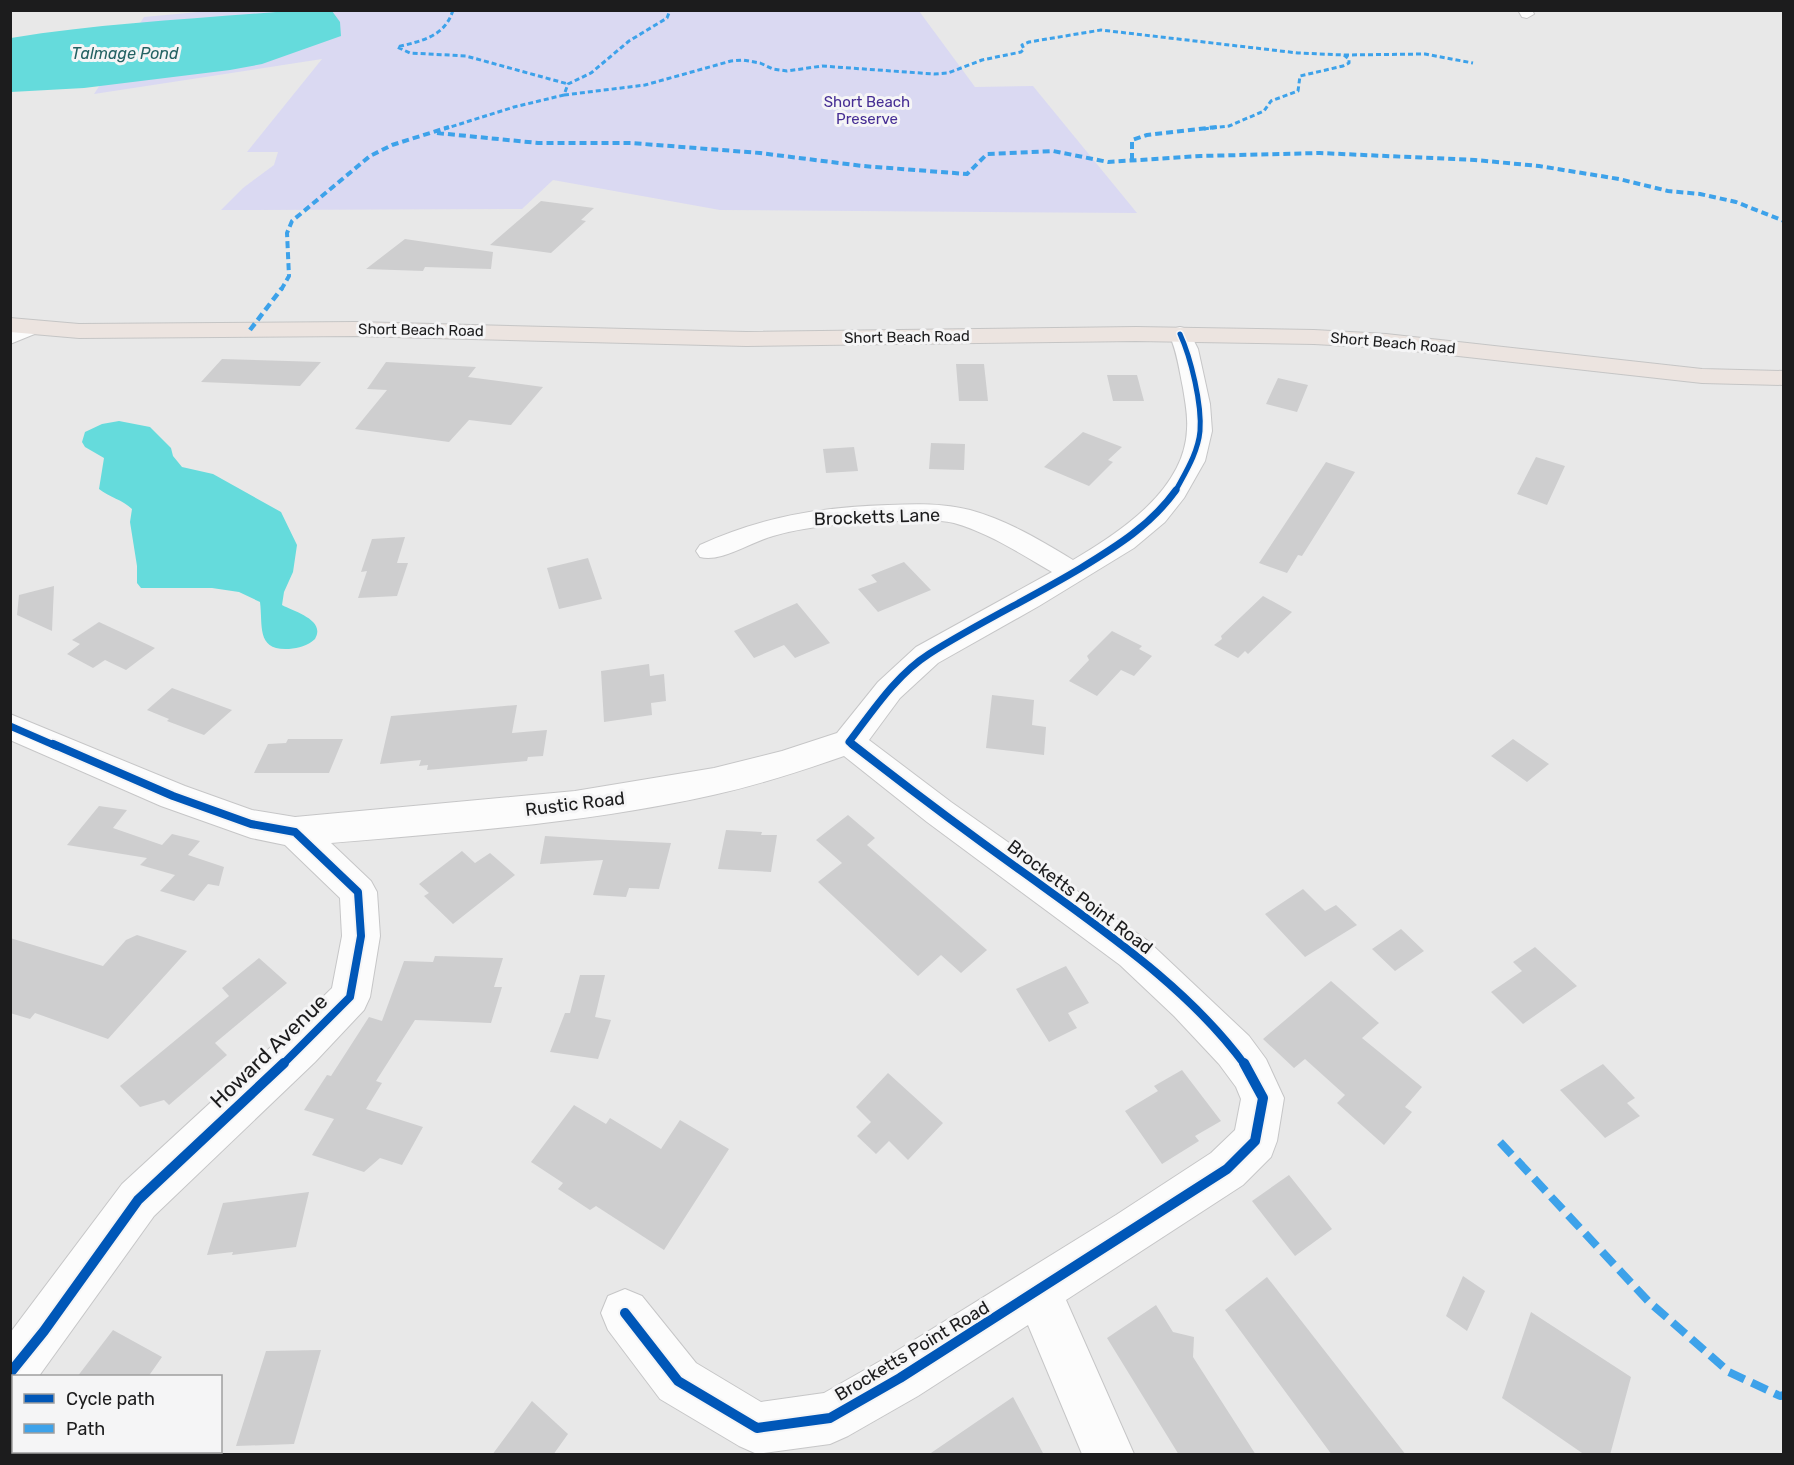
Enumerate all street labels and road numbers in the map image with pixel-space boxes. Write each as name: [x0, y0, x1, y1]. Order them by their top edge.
street label: Short Beach Road: [358, 320, 484, 340]
street label: Short Beach Road: [844, 327, 970, 347]
street label: Short Beach Road: [1330, 329, 1456, 357]
street label: Brocketts Lane: [813, 504, 941, 530]
street label: Rustic Road: [524, 787, 626, 821]
street label: Brocketts Point Road: [1003, 835, 1157, 959]
street label: Howard Avenue: [205, 988, 332, 1113]
street label: Brocketts Point Road: [831, 1296, 993, 1406]

